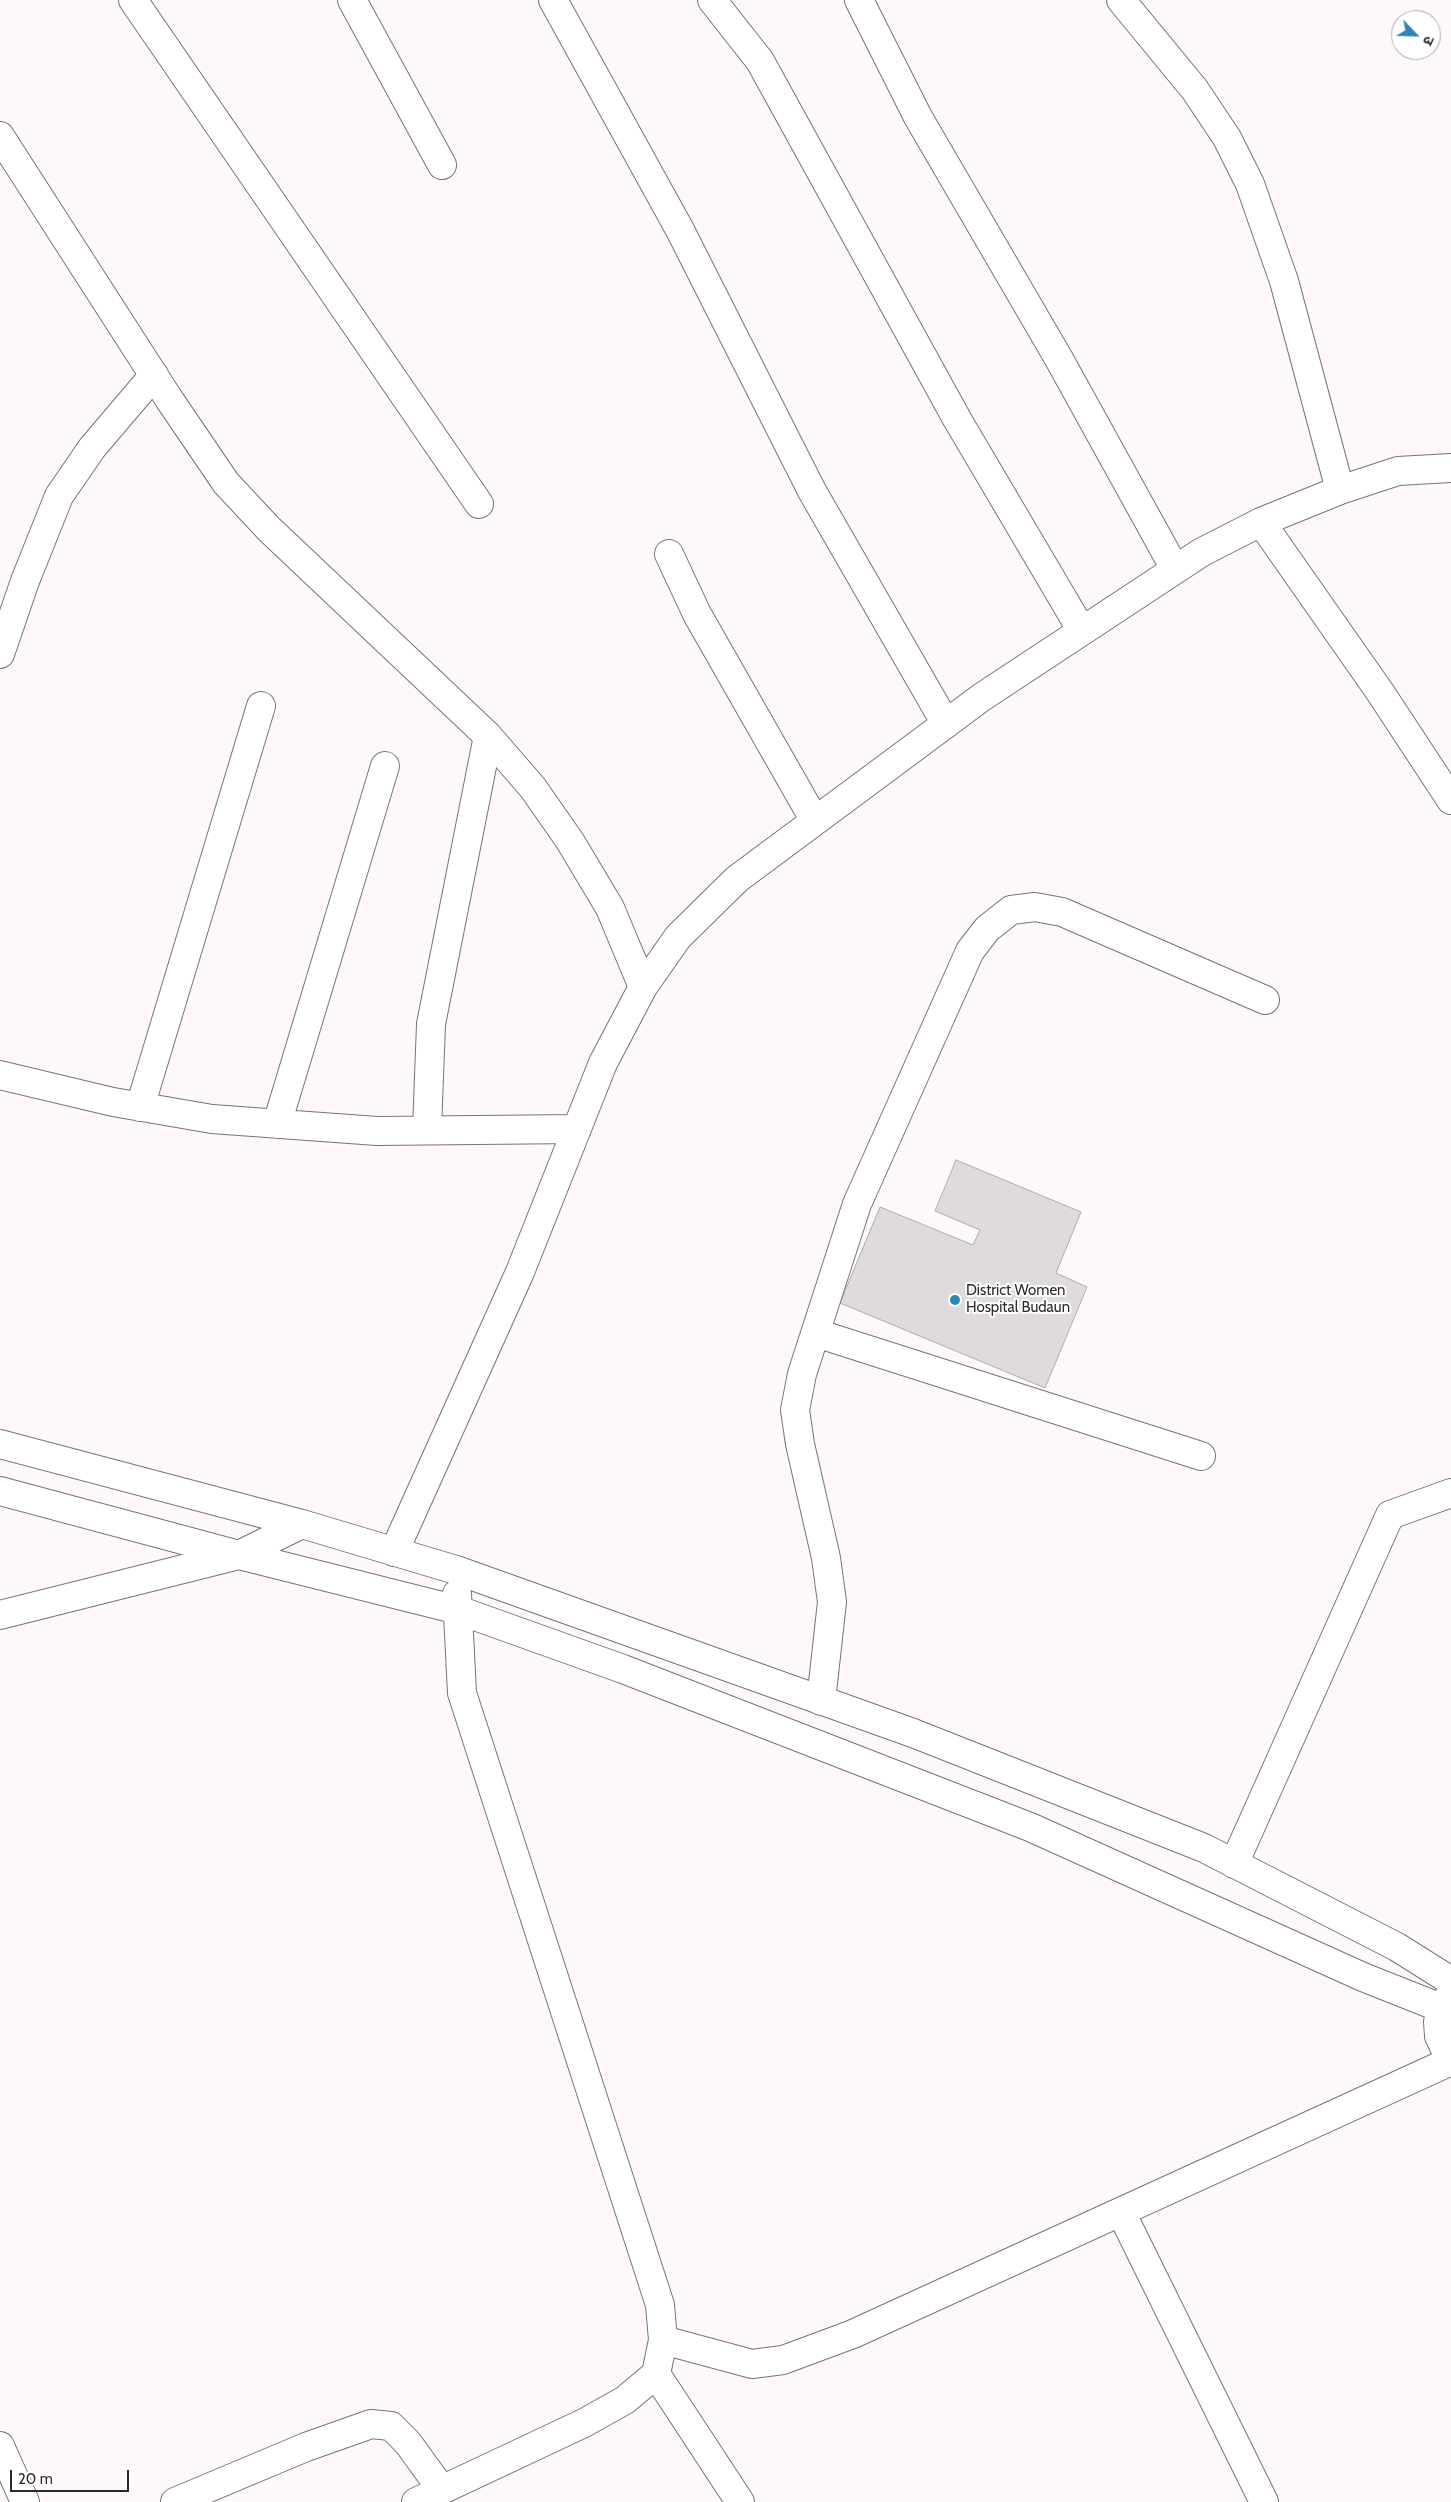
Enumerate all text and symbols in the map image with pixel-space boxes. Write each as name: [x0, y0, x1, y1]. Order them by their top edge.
north arrow: [1391, 10, 1441, 60]
text: उ: [1419, 33, 1439, 48]
place label: District Women Hospital Budaun: [966, 1282, 1070, 1317]
marker: District Women Hospital Budaun: [948, 1293, 962, 1307]
scale bar: [12, 2460, 131, 2492]
text: 20 m: [18, 2470, 53, 2488]

